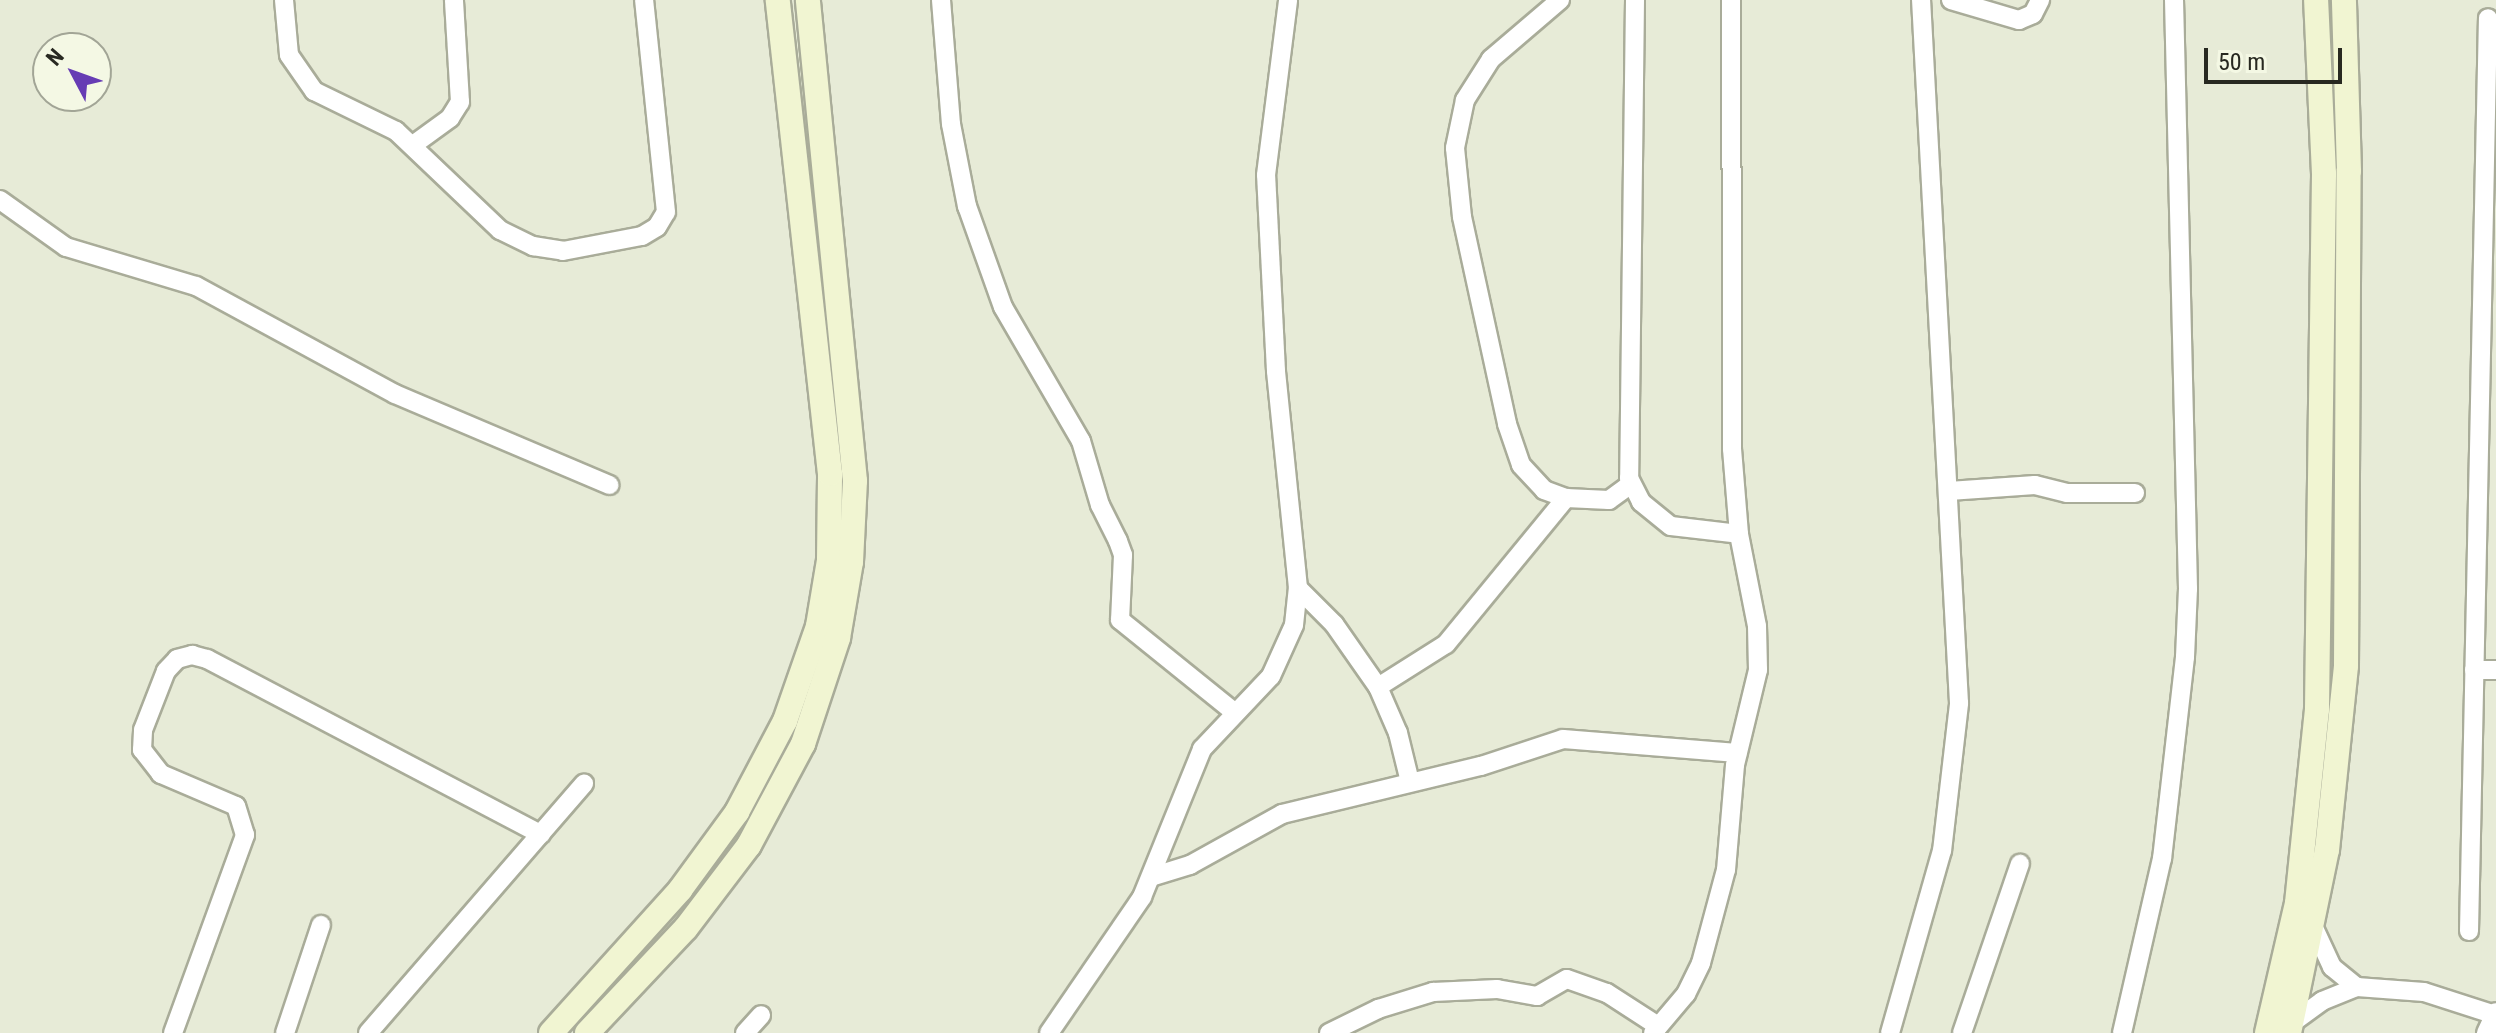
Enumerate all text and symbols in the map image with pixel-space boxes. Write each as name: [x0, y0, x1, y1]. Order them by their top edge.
north arrow: [32, 32, 112, 112]
scale bar: [2208, 32, 2346, 82]
text: N: [41, 44, 69, 71]
text: 50 m: [2218, 48, 2265, 76]

